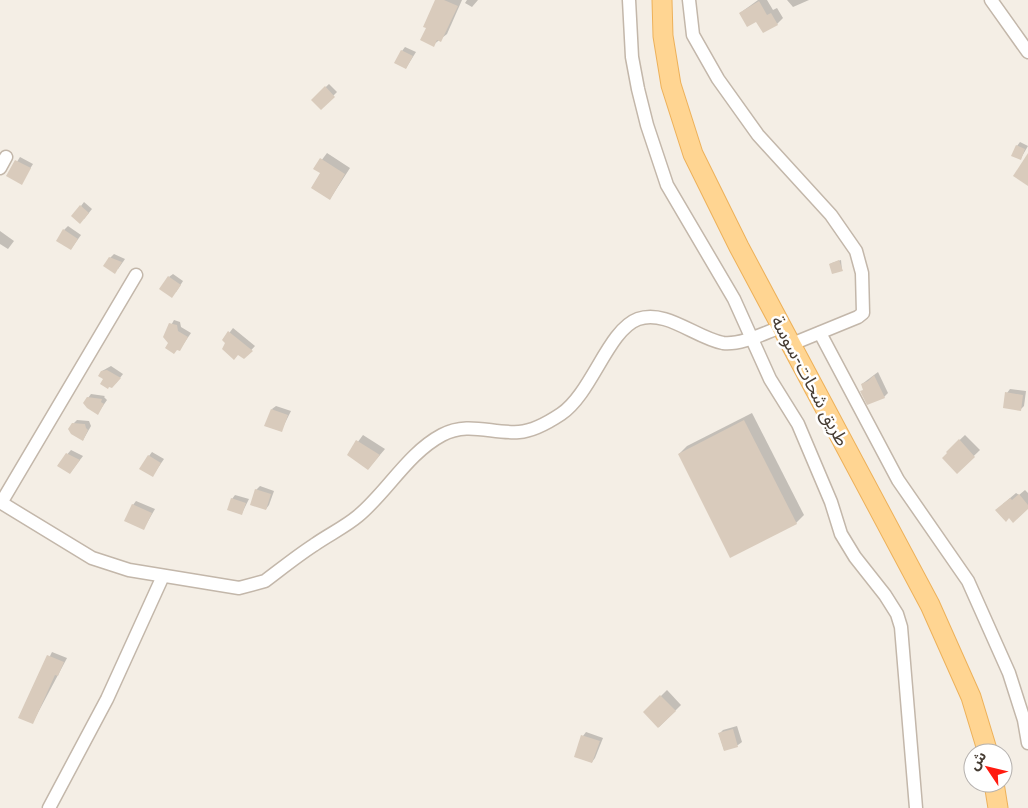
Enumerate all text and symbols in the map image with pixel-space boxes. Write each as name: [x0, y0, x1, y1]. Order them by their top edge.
street label: طريق شحات-سوسة: [766, 312, 854, 450]
north arrow: [963, 743, 1013, 793]
text: ش: [964, 748, 989, 773]

